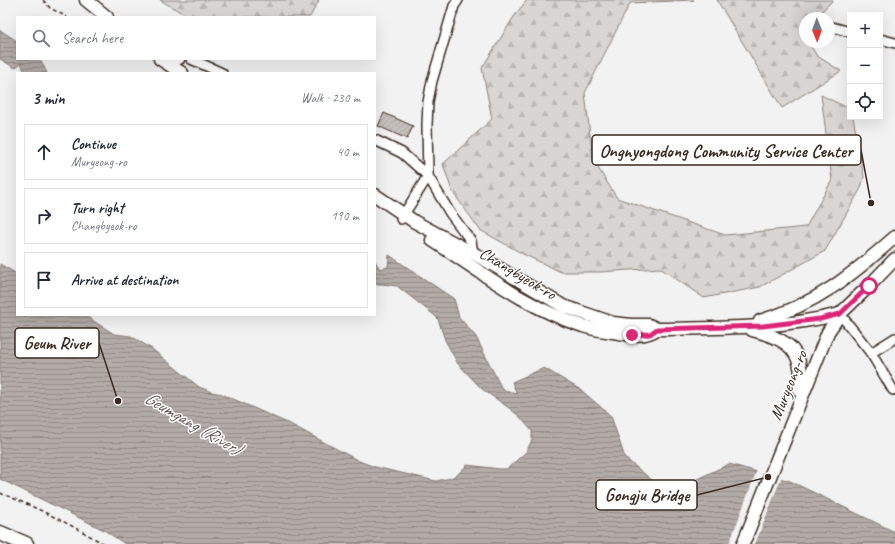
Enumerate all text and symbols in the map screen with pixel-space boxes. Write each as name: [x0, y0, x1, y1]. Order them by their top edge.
north arrow: [799, 12, 835, 48]
map controls: [847, 12, 883, 120]
button: +: [847, 12, 883, 48]
search box: [16, 16, 376, 60]
icon: search: [30, 27, 52, 49]
text: Search here: [62, 29, 123, 48]
button: −: [847, 48, 883, 84]
button: locate: [847, 84, 883, 120]
text: 3 min: [32, 88, 65, 109]
text: Walk · 230 m: [301, 90, 360, 106]
text: Continue: [71, 135, 116, 154]
callout: Ongnyongdong Community Service Center: [592, 135, 861, 165]
text: Ongnyongdong Community Service Center: [599, 140, 855, 162]
icon: ahead: [33, 141, 55, 163]
text: 40 m: [337, 144, 359, 160]
text: Muryeong-ro: [71, 154, 127, 170]
text: Turn right: [71, 199, 124, 218]
icon: right: [33, 205, 55, 227]
text: 190 m: [331, 208, 359, 224]
text: Changbyeok-ro: [71, 218, 136, 234]
street label: Changbyeok-ro: [476, 242, 561, 305]
icon: arrive: [33, 269, 55, 291]
text: Arrive at destination: [71, 271, 178, 290]
route start: [860, 277, 878, 295]
route end: [623, 326, 641, 344]
callout: Geum River: [15, 328, 99, 358]
text: Geum River: [23, 332, 93, 354]
street label: Muryeong-ro: [765, 346, 812, 423]
water label: Geumgang (River): [141, 387, 248, 461]
callout: Gongju Bridge: [596, 480, 697, 510]
text: Gongju Bridge: [605, 484, 691, 506]

